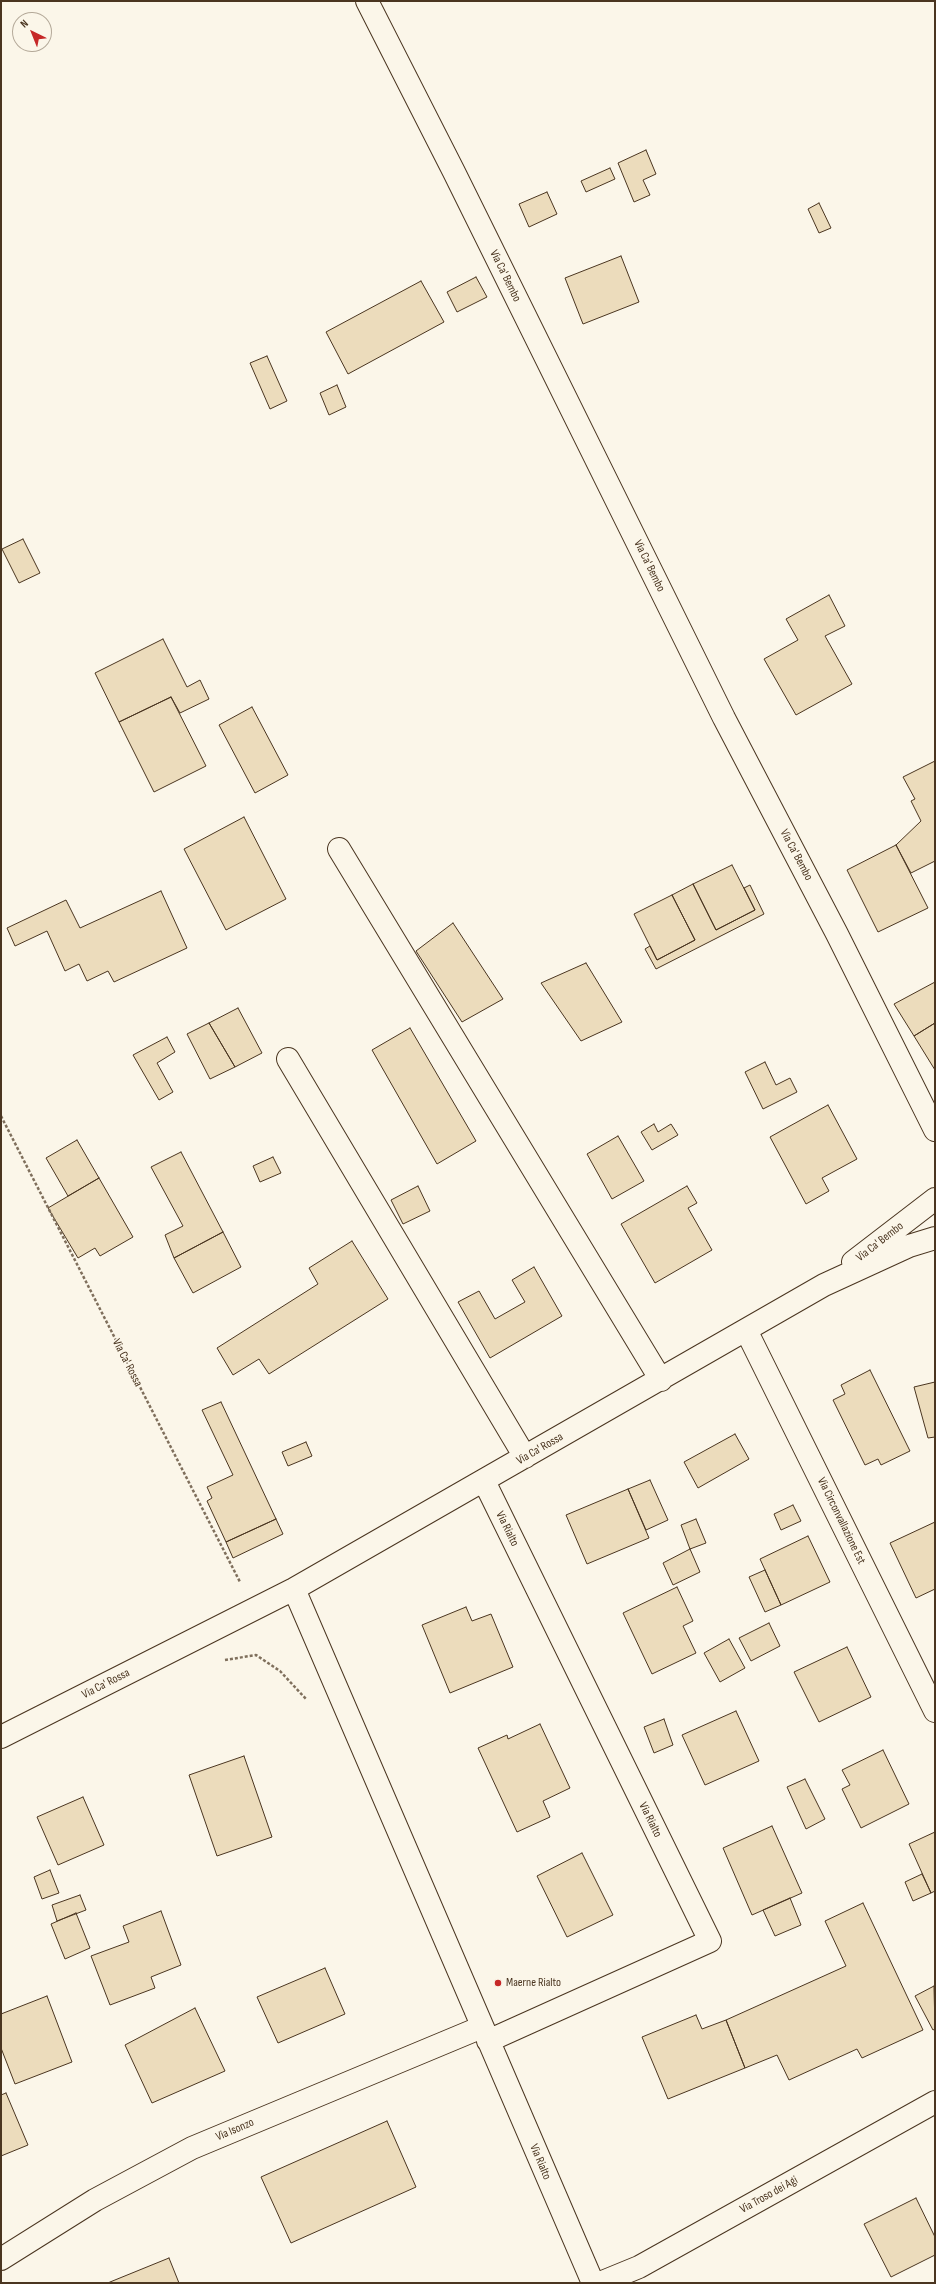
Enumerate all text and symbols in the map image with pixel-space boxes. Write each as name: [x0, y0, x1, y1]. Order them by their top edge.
north arrow: [12, 12, 52, 52]
text: N: [18, 17, 31, 30]
street label: Via Ca' Bembo: [486, 248, 524, 304]
street label: Via Ca' Bembo: [630, 538, 668, 594]
street label: Via Ca' Bembo: [776, 827, 816, 883]
street label: Via Ca' Bembo: [853, 1219, 907, 1265]
street label: Via Ca' Rossa: [109, 1337, 145, 1389]
street label: Via Ca' Rossa: [514, 1430, 566, 1468]
street label: Via Circonvallazione Est: [814, 1475, 868, 1567]
street label: Via Rialto: [492, 1509, 522, 1549]
street label: Via Ca' Rossa: [80, 1666, 132, 1702]
street label: Via Rialto: [635, 1800, 665, 1840]
place label: Maerne Rialto: [506, 1976, 561, 1990]
marker: Maerne Rialto: [493, 1978, 503, 1988]
street label: Via Isonzo: [214, 2116, 256, 2144]
street label: Via Rialto: [526, 2142, 554, 2182]
street label: Via Troso dei Agi: [738, 2173, 800, 2217]

